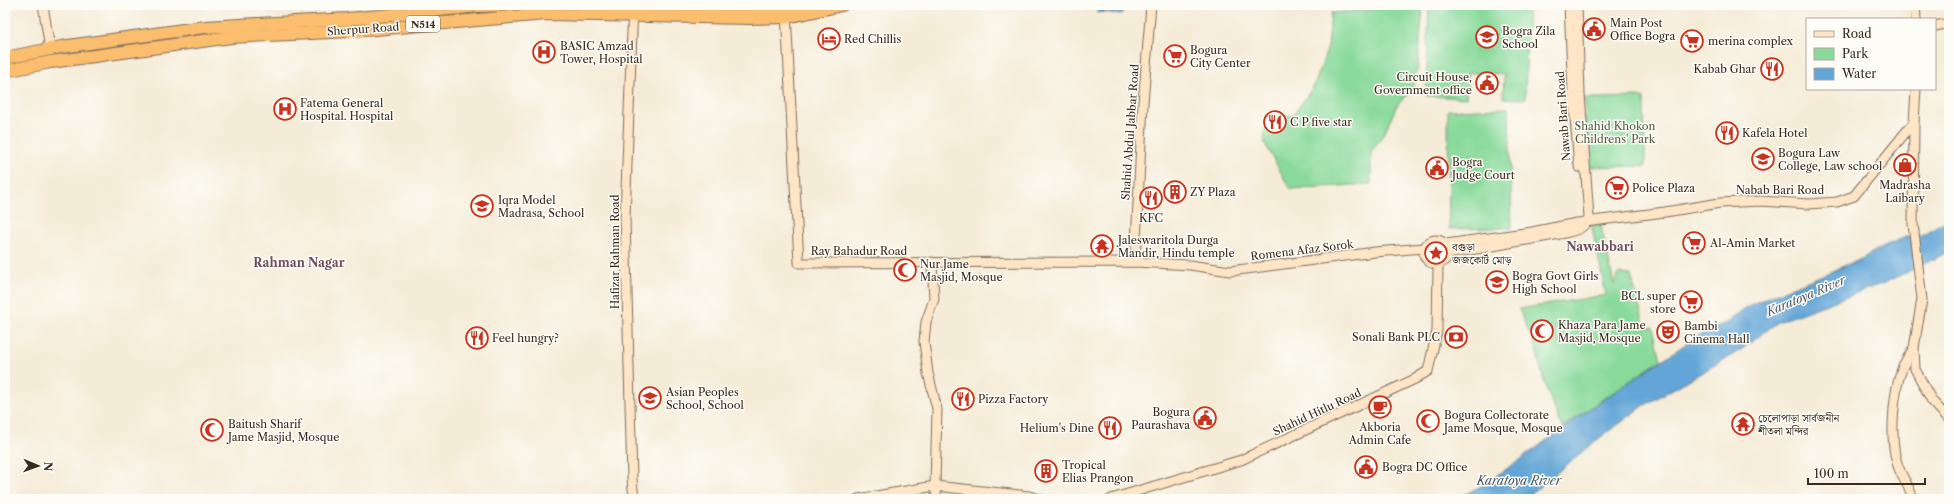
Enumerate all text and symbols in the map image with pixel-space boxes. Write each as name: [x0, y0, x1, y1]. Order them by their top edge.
road number: N514: [406, 16, 440, 32]
public building icon: Main Post Office Bogra: [1581, 16, 1607, 42]
place label: Main Post Office Bogra: [1610, 16, 1675, 43]
legend: [1806, 18, 1936, 90]
street label: Sherpur Road: [326, 19, 400, 39]
school or university icon: Bogra Zila School: [1474, 24, 1500, 50]
place label: Bogra Zila School: [1502, 24, 1555, 51]
hotel icon: Red Chillis: [816, 26, 842, 52]
text: Road: [1842, 26, 1872, 41]
supermarket icon: merina complex: [1679, 28, 1705, 54]
place label: Red Chillis: [844, 32, 901, 46]
place label: merina complex: [1708, 34, 1793, 48]
hospital icon: BASIC Amzad Tower, Hospital: [531, 39, 557, 65]
place label: BASIC Amzad Tower, Hospital: [560, 39, 643, 66]
supermarket icon: Bogura City Center: [1162, 43, 1188, 69]
place label: Bogura City Center: [1190, 43, 1251, 70]
text: Park: [1842, 46, 1869, 61]
restaurant icon: Kabab Ghar: [1759, 56, 1785, 82]
place label: Kabab Ghar: [1693, 62, 1756, 76]
street label: Shahid Abdul Jabbar Road: [1118, 63, 1142, 200]
text: Water: [1841, 66, 1876, 81]
place label: Circuit House, Government office: [1374, 70, 1472, 97]
public building icon: Circuit House, Government office: [1474, 70, 1500, 96]
street label: Nawab Bari Road: [1553, 70, 1573, 161]
hospital icon: Fatema General Hospital. Hospital: [272, 96, 298, 122]
place label: Fatema General Hospital. Hospital: [300, 96, 394, 123]
restaurant icon: C P five star: [1262, 109, 1288, 135]
place label: C P five star: [1290, 115, 1352, 129]
park label: Shahid Khokon Childrens' Park: [1575, 119, 1656, 146]
restaurant icon: Kafela Hotel: [1714, 120, 1740, 146]
place label: Kafela Hotel: [1742, 126, 1808, 140]
school or university icon: Bogura Law College, Law school: [1750, 146, 1776, 172]
place label: Bogura Law College, Law school: [1778, 146, 1883, 173]
shop icon: Madrasha Laibary: [1892, 152, 1918, 178]
public building icon: Bogra Judge Court: [1424, 155, 1450, 181]
place label: Bogra Judge Court: [1450, 155, 1515, 182]
supermarket icon: Police Plaza: [1604, 175, 1630, 201]
place label: Madrasha Laibary: [1879, 178, 1931, 205]
building icon: ZY Plaza: [1162, 179, 1188, 205]
place label: Police Plaza: [1632, 181, 1695, 195]
street label: Nabab Bari Road: [1736, 183, 1824, 197]
restaurant icon: KFC: [1138, 185, 1164, 211]
place label: ZY Plaza: [1190, 185, 1236, 199]
school or university icon: Iqra Model Madrasa, School: [469, 193, 495, 219]
place label: Iqra Model Madrasa, School: [498, 193, 585, 220]
street label: Hafizar Rahman Road: [608, 194, 622, 309]
place label: KFC: [1139, 211, 1163, 225]
supermarket icon: Al-Amin Market: [1681, 230, 1707, 256]
temple icon: Jaleswaritola Durga Mandir, Hindu temple: [1089, 233, 1115, 259]
place label: Jaleswaritola Durga Mandir, Hindu temple: [1116, 233, 1235, 260]
place label: Al-Amin Market: [1709, 236, 1795, 250]
street label: Romena Afaz Sorok: [1250, 237, 1355, 263]
district label: Nawabbari: [1566, 239, 1635, 254]
place icon: বগুড়া জজকোর্ট মোড়: [1423, 240, 1449, 266]
place label: বগুড়া জজকোর্ট মোড়: [1451, 240, 1513, 267]
street label: Ray Bahadur Road: [811, 244, 908, 258]
district label: Rahman Nagar: [253, 255, 345, 270]
mosque icon: Nur Jame Masjid, Mosque: [892, 257, 918, 283]
place label: Nur Jame Masjid, Mosque: [920, 257, 1003, 284]
school or university icon: Bogra Govt Girls High School: [1484, 269, 1510, 295]
place label: Bogra Govt Girls High School: [1512, 269, 1599, 296]
water label: Karatoya River: [1763, 272, 1849, 319]
place label: BCL super store: [1621, 289, 1676, 316]
supermarket icon: BCL super store: [1678, 289, 1704, 315]
mosque icon: Khaza Para Jame Masjid, Mosque: [1529, 318, 1555, 344]
place label: Khaza Para Jame Masjid, Mosque: [1558, 318, 1646, 345]
theatre icon: Bambi Cinema Hall: [1655, 319, 1681, 345]
place label: Bambi Cinema Hall: [1684, 319, 1750, 346]
bank icon: Sonali Bank PLC: [1443, 324, 1469, 350]
restaurant icon: Feel hungry?: [464, 325, 490, 351]
place label: Sonali Bank PLC: [1352, 330, 1440, 344]
place label: Feel hungry?: [492, 331, 559, 345]
school or university icon: Asian Peoples School, School: [637, 385, 663, 411]
place label: Asian Peoples School, School: [665, 385, 745, 412]
street label: Shahid Hitlu Road: [1271, 385, 1364, 439]
restaurant icon: Pizza Factory: [950, 386, 976, 412]
place label: Pizza Factory: [978, 392, 1049, 406]
cafe icon: Akboria Admin Cafe: [1367, 394, 1393, 420]
place label: Bogura Paurashava: [1131, 405, 1190, 432]
public building icon: Bogura Paurashava: [1192, 405, 1218, 431]
mosque icon: Bogura Collectorate Jame Mosque, Mosque: [1415, 408, 1441, 434]
place label: Bogura Collectorate Jame Mosque, Mosque: [1442, 408, 1563, 435]
temple icon: চেলোপাড়া সার্বজনীন শীতলা মন্দির: [1730, 411, 1756, 437]
place label: চেলোপাড়া সার্বজনীন শীতলা মন্দির: [1757, 411, 1841, 438]
restaurant icon: Helium's Dine: [1097, 415, 1123, 441]
mosque icon: Baitush Sharif Jame Masjid, Mosque: [199, 417, 225, 443]
place label: Baitush Sharif Jame Masjid, Mosque: [226, 417, 339, 444]
place label: Akboria Admin Cafe: [1348, 420, 1411, 447]
place label: Helium's Dine: [1020, 421, 1094, 435]
north arrow: [18, 446, 58, 486]
public building icon: Bogra DC Office: [1353, 454, 1379, 480]
building icon: Tropical Elias Prangon: [1033, 458, 1059, 484]
place label: Tropical Elias Prangon: [1062, 458, 1134, 485]
place label: Bogra DC Office: [1382, 460, 1467, 474]
scale bar: [1808, 460, 1925, 486]
text: N: [41, 461, 55, 472]
text: 100 m: [1814, 466, 1849, 481]
water label: Karatoya River: [1476, 473, 1563, 488]

